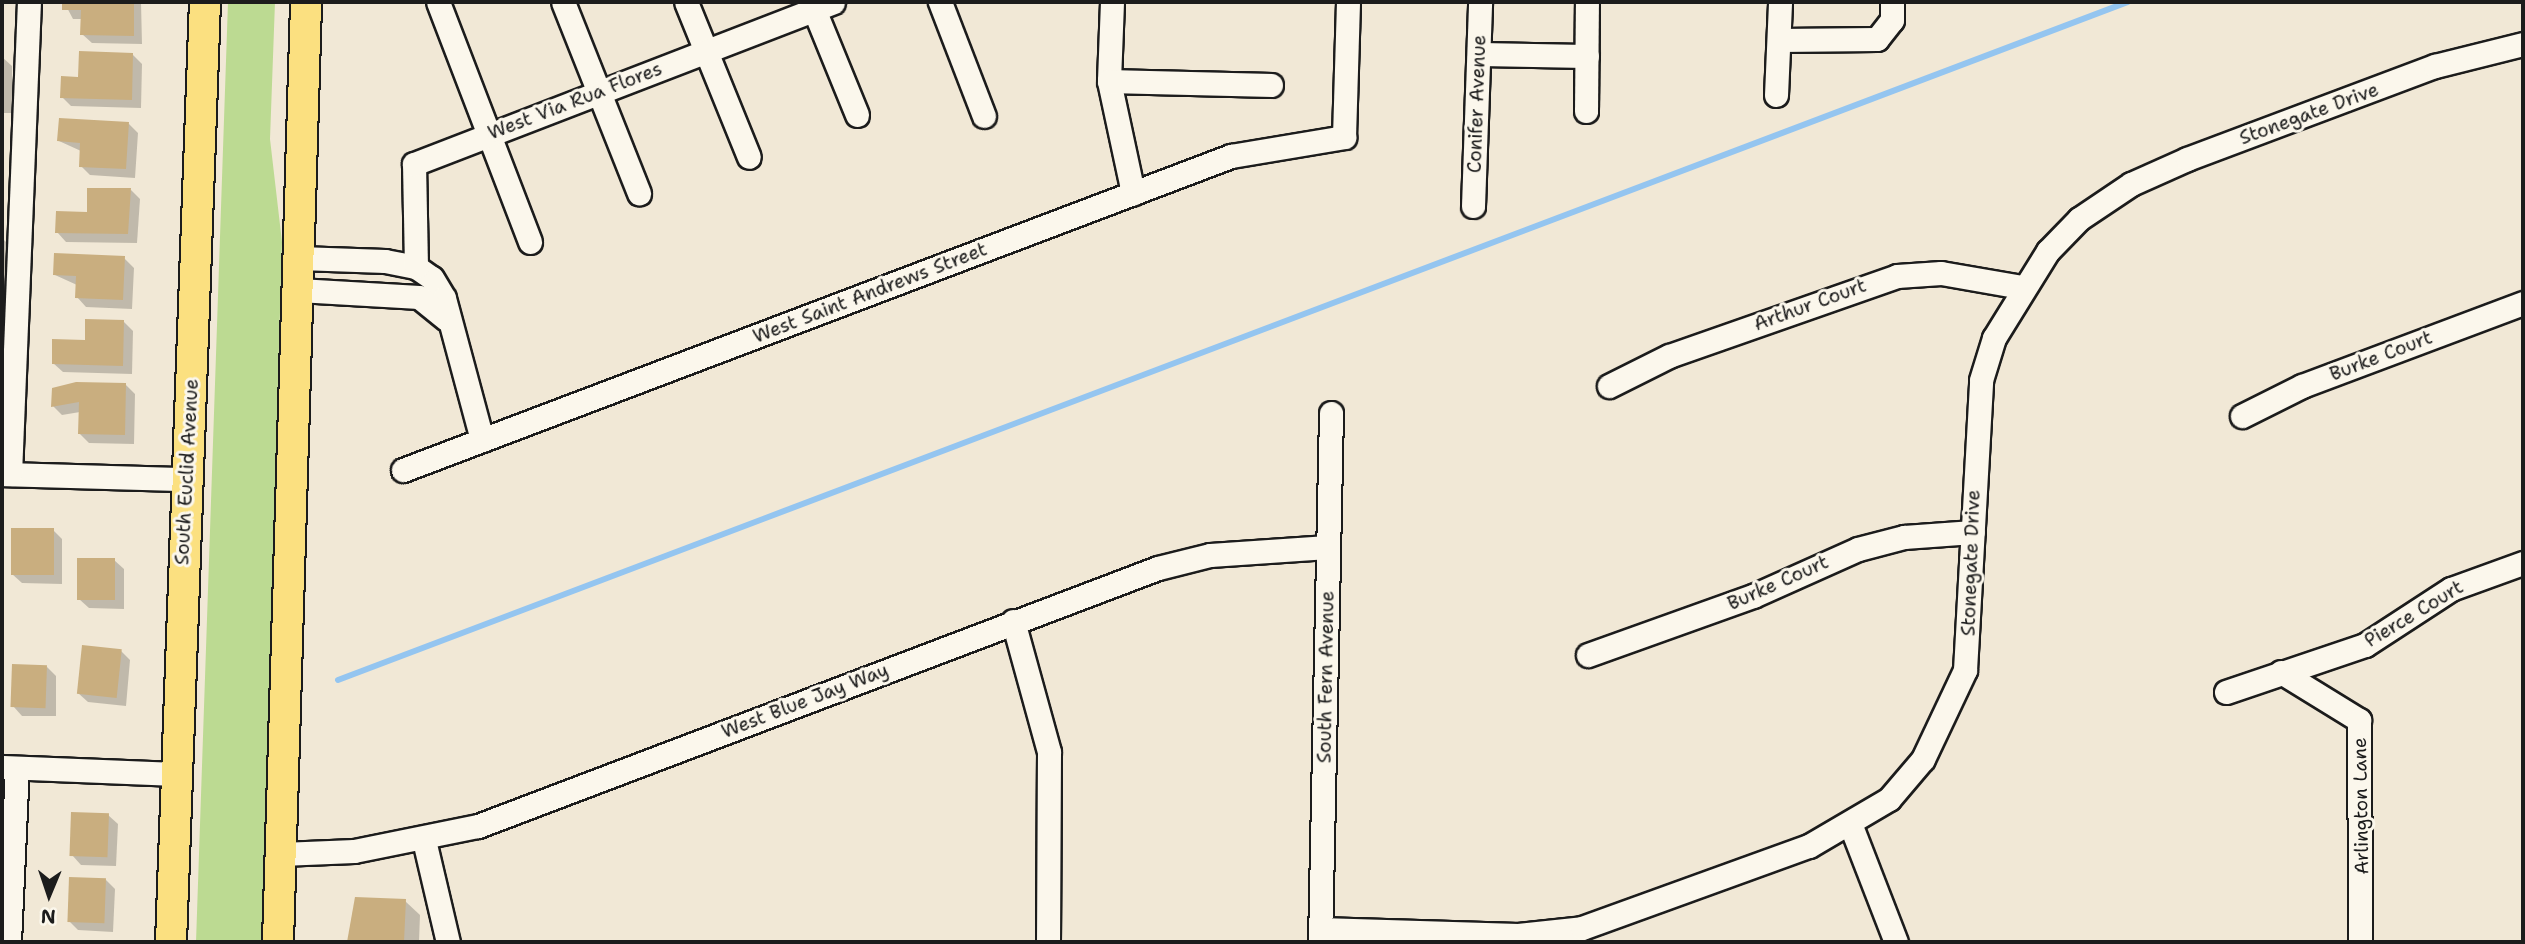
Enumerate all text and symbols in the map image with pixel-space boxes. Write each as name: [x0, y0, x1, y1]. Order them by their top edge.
street label: Conifer Avenue: [1463, 35, 1491, 173]
street label: West Via Rua Flores: [485, 57, 665, 145]
street label: Stonegate Drive: [2236, 78, 2382, 150]
street label: West Saint Andrews Street: [750, 238, 990, 348]
street label: Arthur Court: [1751, 274, 1869, 336]
street label: Burke Court: [2327, 326, 2435, 386]
street label: South Euclid Avenue: [171, 378, 203, 566]
street label: Stonegate Drive: [1957, 489, 1985, 637]
street label: Burke Court: [1724, 551, 1832, 615]
street label: Pierce Court: [2361, 576, 2467, 652]
street label: South Fern Avenue: [1313, 591, 1339, 763]
street label: West Blue Jay Way: [718, 659, 892, 743]
street label: Arlington Lane: [2348, 737, 2374, 875]
north arrow: [14, 860, 84, 930]
text: N: [40, 904, 56, 929]

